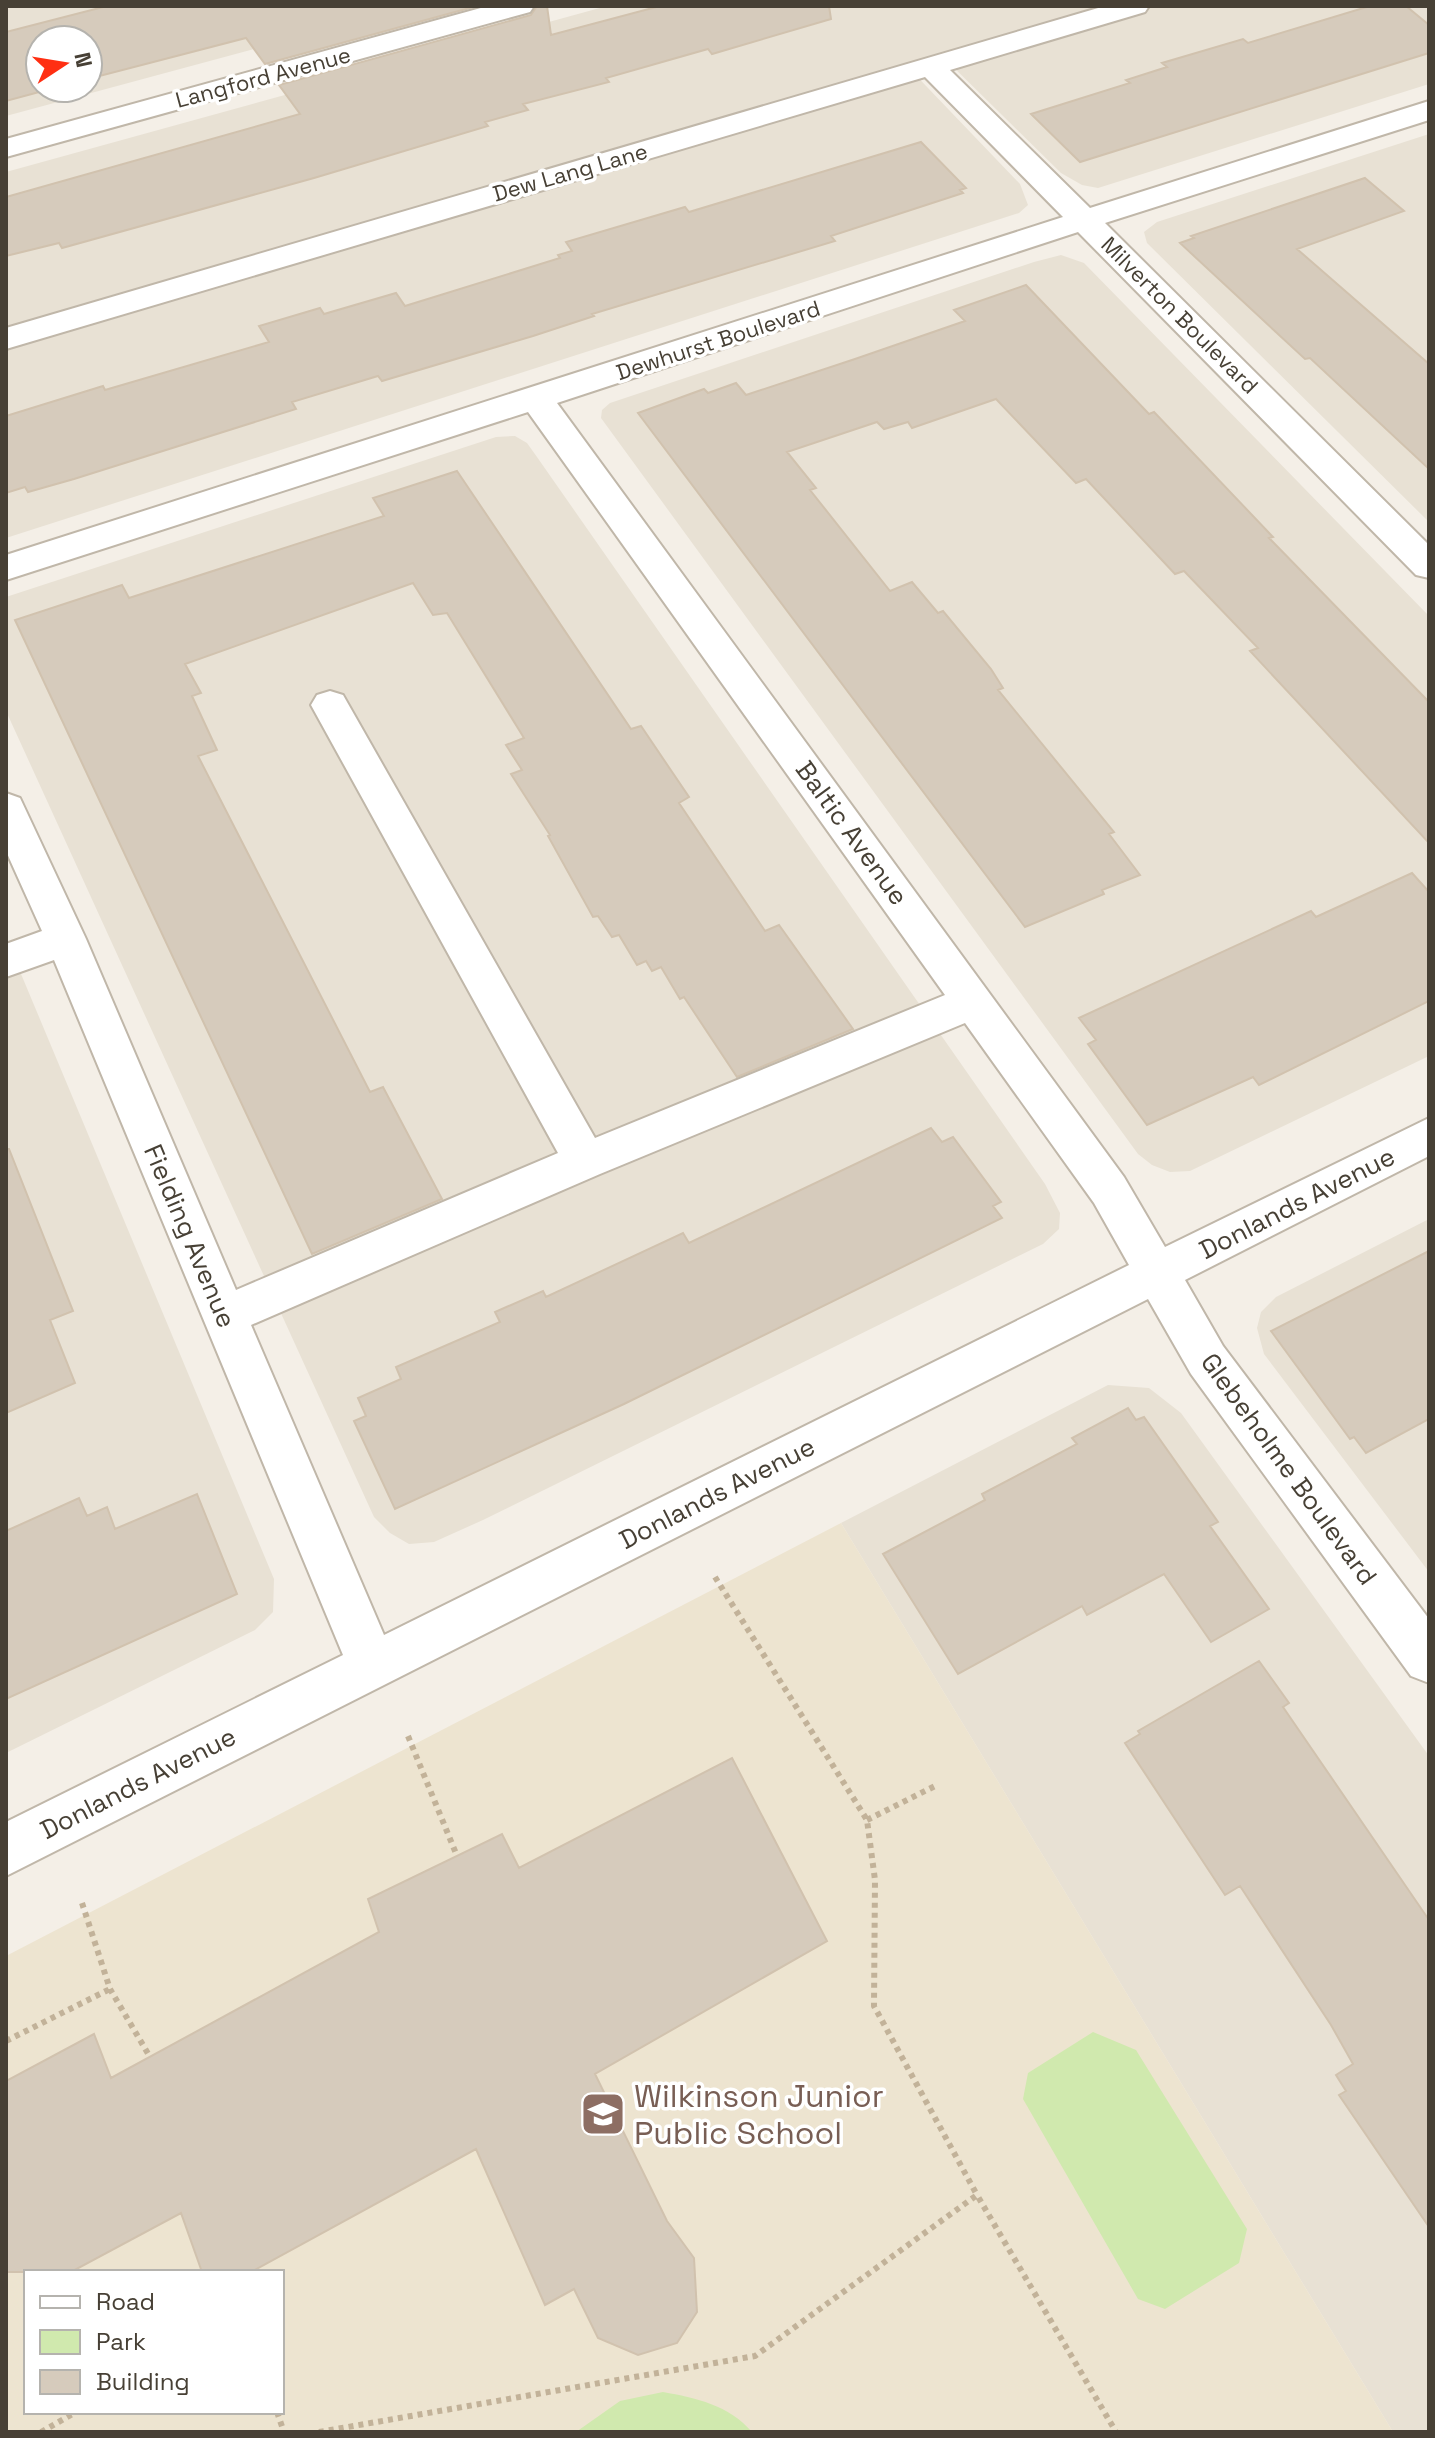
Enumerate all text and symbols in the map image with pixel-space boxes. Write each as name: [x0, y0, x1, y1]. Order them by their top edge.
north arrow: [24, 24, 104, 104]
street label: Langford Avenue: [172, 40, 354, 114]
text: N: [68, 50, 99, 70]
street label: Dew Lang Lane: [489, 137, 651, 207]
street label: Milverton Boulevard: [1096, 231, 1264, 399]
street label: Dewhurst Boulevard: [612, 294, 824, 386]
street label: Baltic Avenue: [788, 754, 916, 912]
street label: Fielding Avenue: [136, 1139, 244, 1333]
street label: Donlands Avenue: [1193, 1139, 1401, 1267]
street label: Glebeholme Boulevard: [1193, 1346, 1385, 1592]
street label: Donlands Avenue: [613, 1429, 821, 1557]
street label: Donlands Avenue: [34, 1719, 242, 1847]
place label: Wilkinson Junior Public School: [634, 2076, 884, 2153]
school or university icon: Wilkinson Junior Public School: [579, 2090, 627, 2138]
legend: [24, 2270, 284, 2414]
text: Road: [96, 2286, 155, 2317]
text: Park: [96, 2326, 146, 2357]
text: Building: [96, 2366, 190, 2397]

